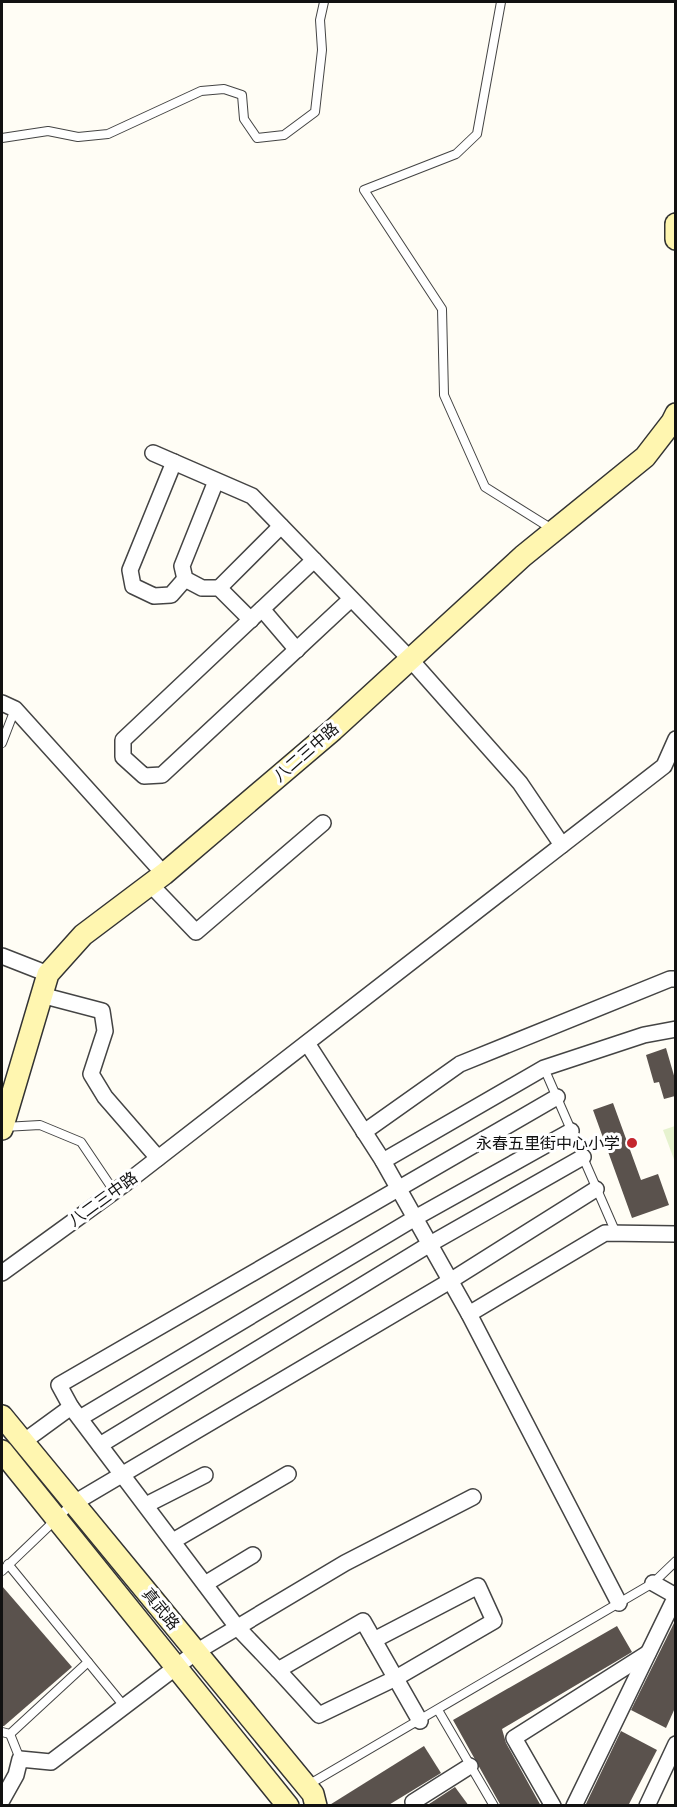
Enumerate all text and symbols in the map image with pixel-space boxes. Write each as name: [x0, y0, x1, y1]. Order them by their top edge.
street label: 八二三中路: [270, 719, 342, 785]
place label: 永春五里街中心小学: [476, 1135, 620, 1152]
marker: 永春五里街中心小学: [625, 1136, 639, 1150]
street label: 八二三中路: [66, 1169, 140, 1229]
street label: 真武路: [139, 1585, 183, 1633]

